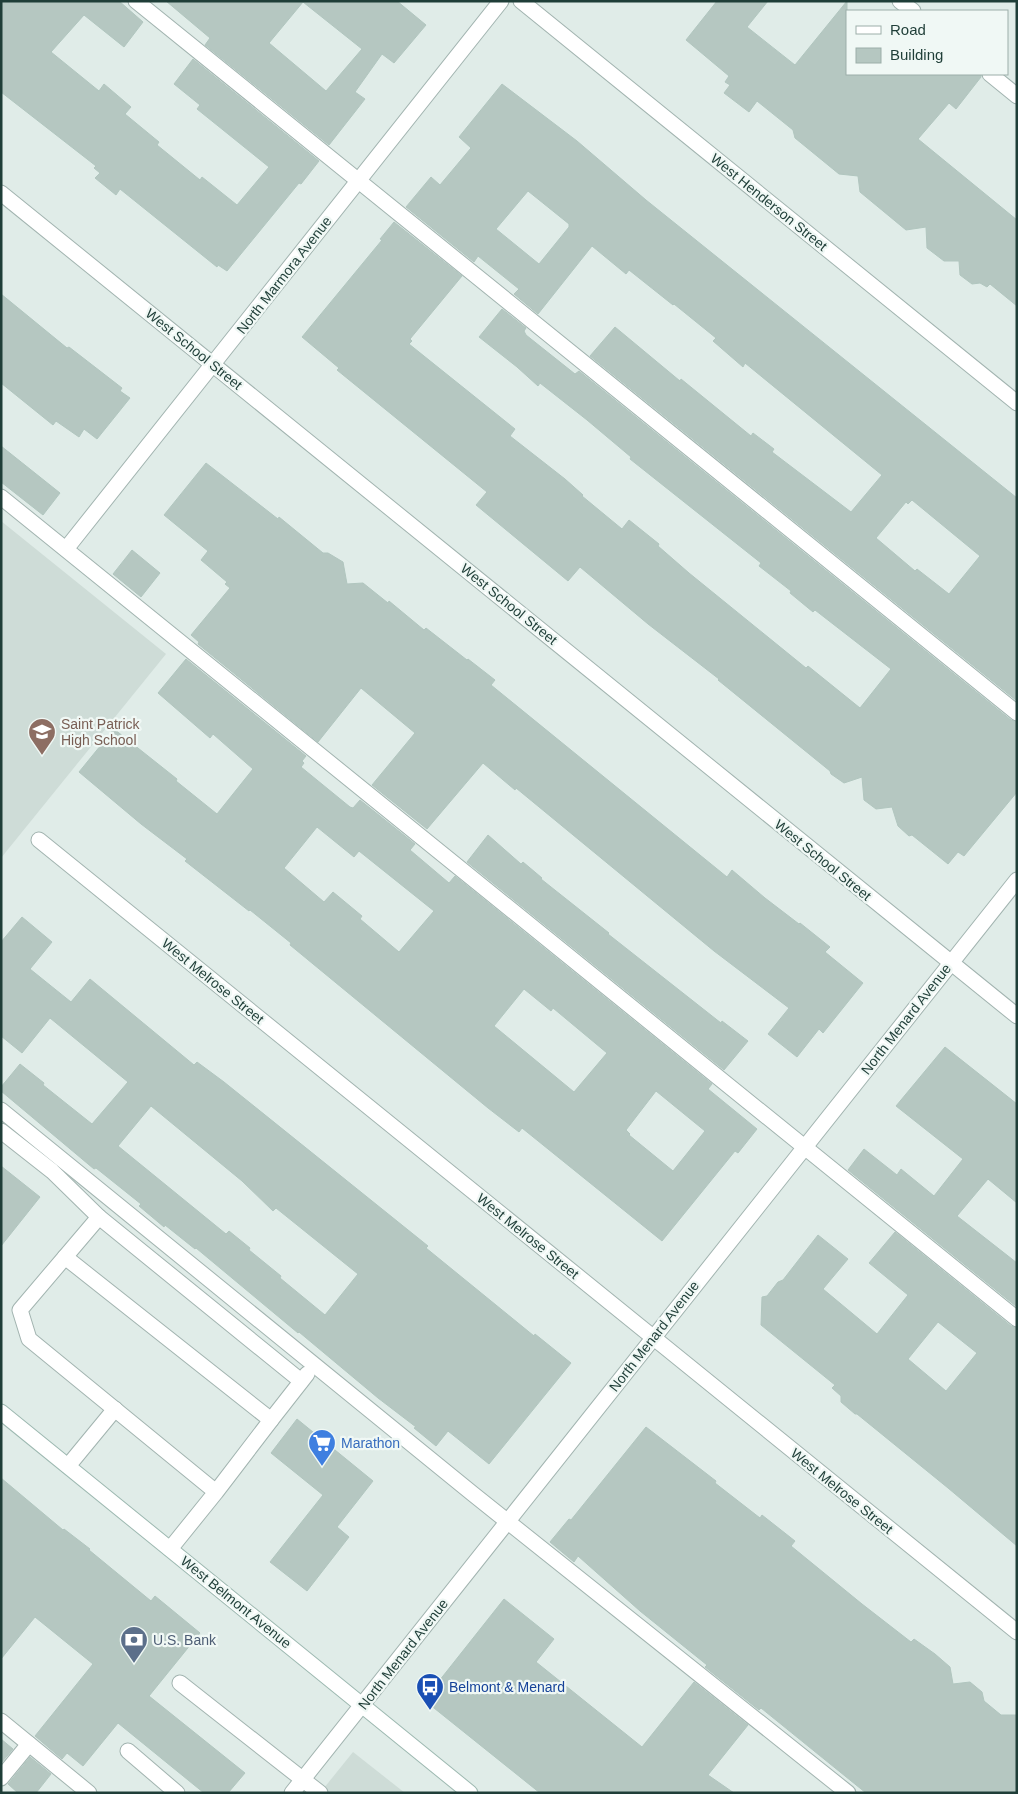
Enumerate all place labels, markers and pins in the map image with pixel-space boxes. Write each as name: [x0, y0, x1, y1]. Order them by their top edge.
place label: Saint Patrick High School: [61, 716, 141, 748]
school or university icon: Saint Patrick High School: [27, 717, 57, 756]
supermarket icon: Marathon: [307, 1428, 337, 1467]
place label: Marathon: [341, 1435, 400, 1451]
bank icon: U.S. Bank: [119, 1625, 149, 1664]
place label: U.S. Bank: [153, 1632, 217, 1648]
bus stop icon: Belmont & Menard: [415, 1672, 445, 1711]
place label: Belmont & Menard: [449, 1679, 565, 1695]

